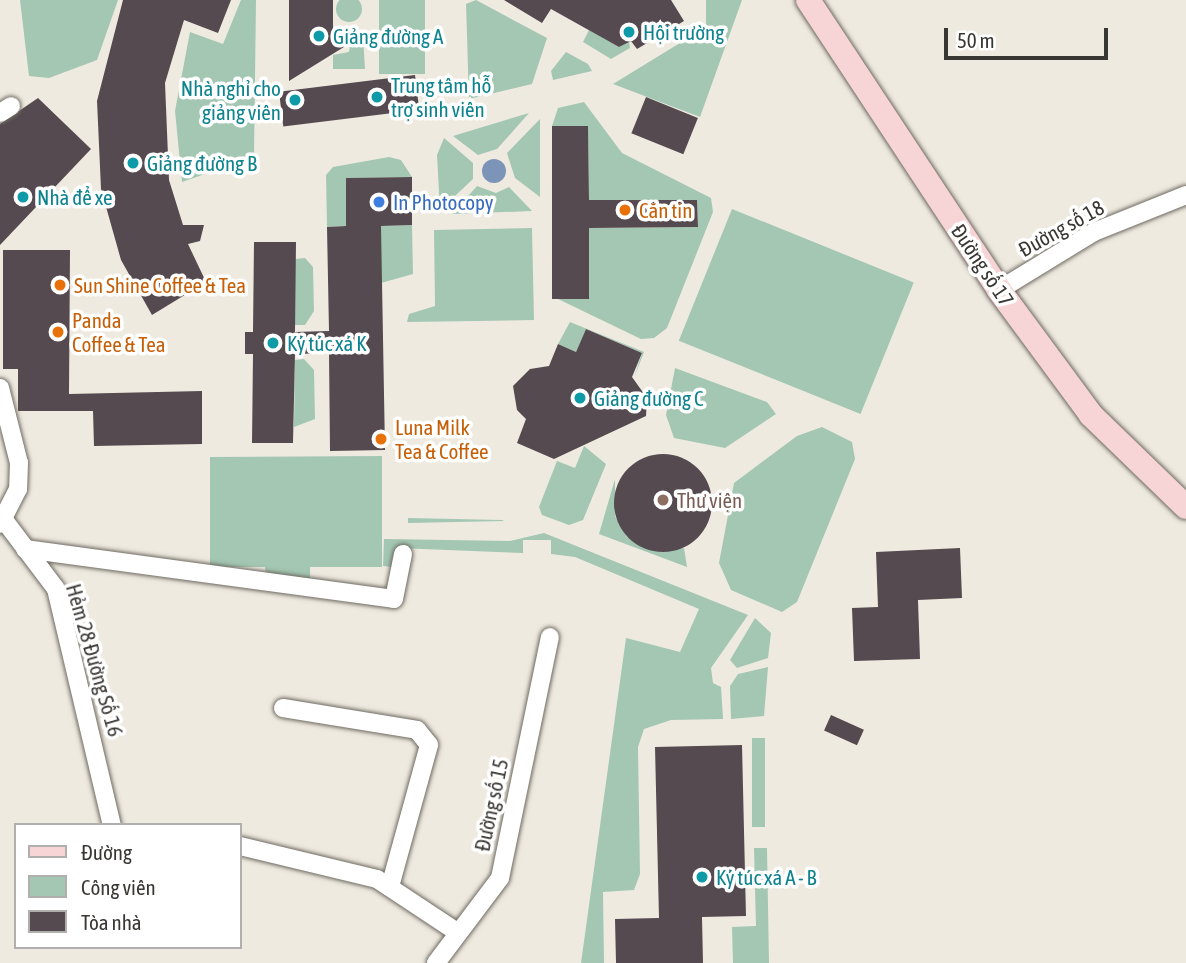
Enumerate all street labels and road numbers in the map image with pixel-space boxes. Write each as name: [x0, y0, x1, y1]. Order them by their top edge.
street label: Đường số 18: [1014, 194, 1108, 262]
street label: Đường số 17: [946, 219, 1020, 311]
street label: Hẻm 28 Đường Số 16: [61, 581, 129, 739]
street label: Đường số 15: [469, 757, 513, 853]

